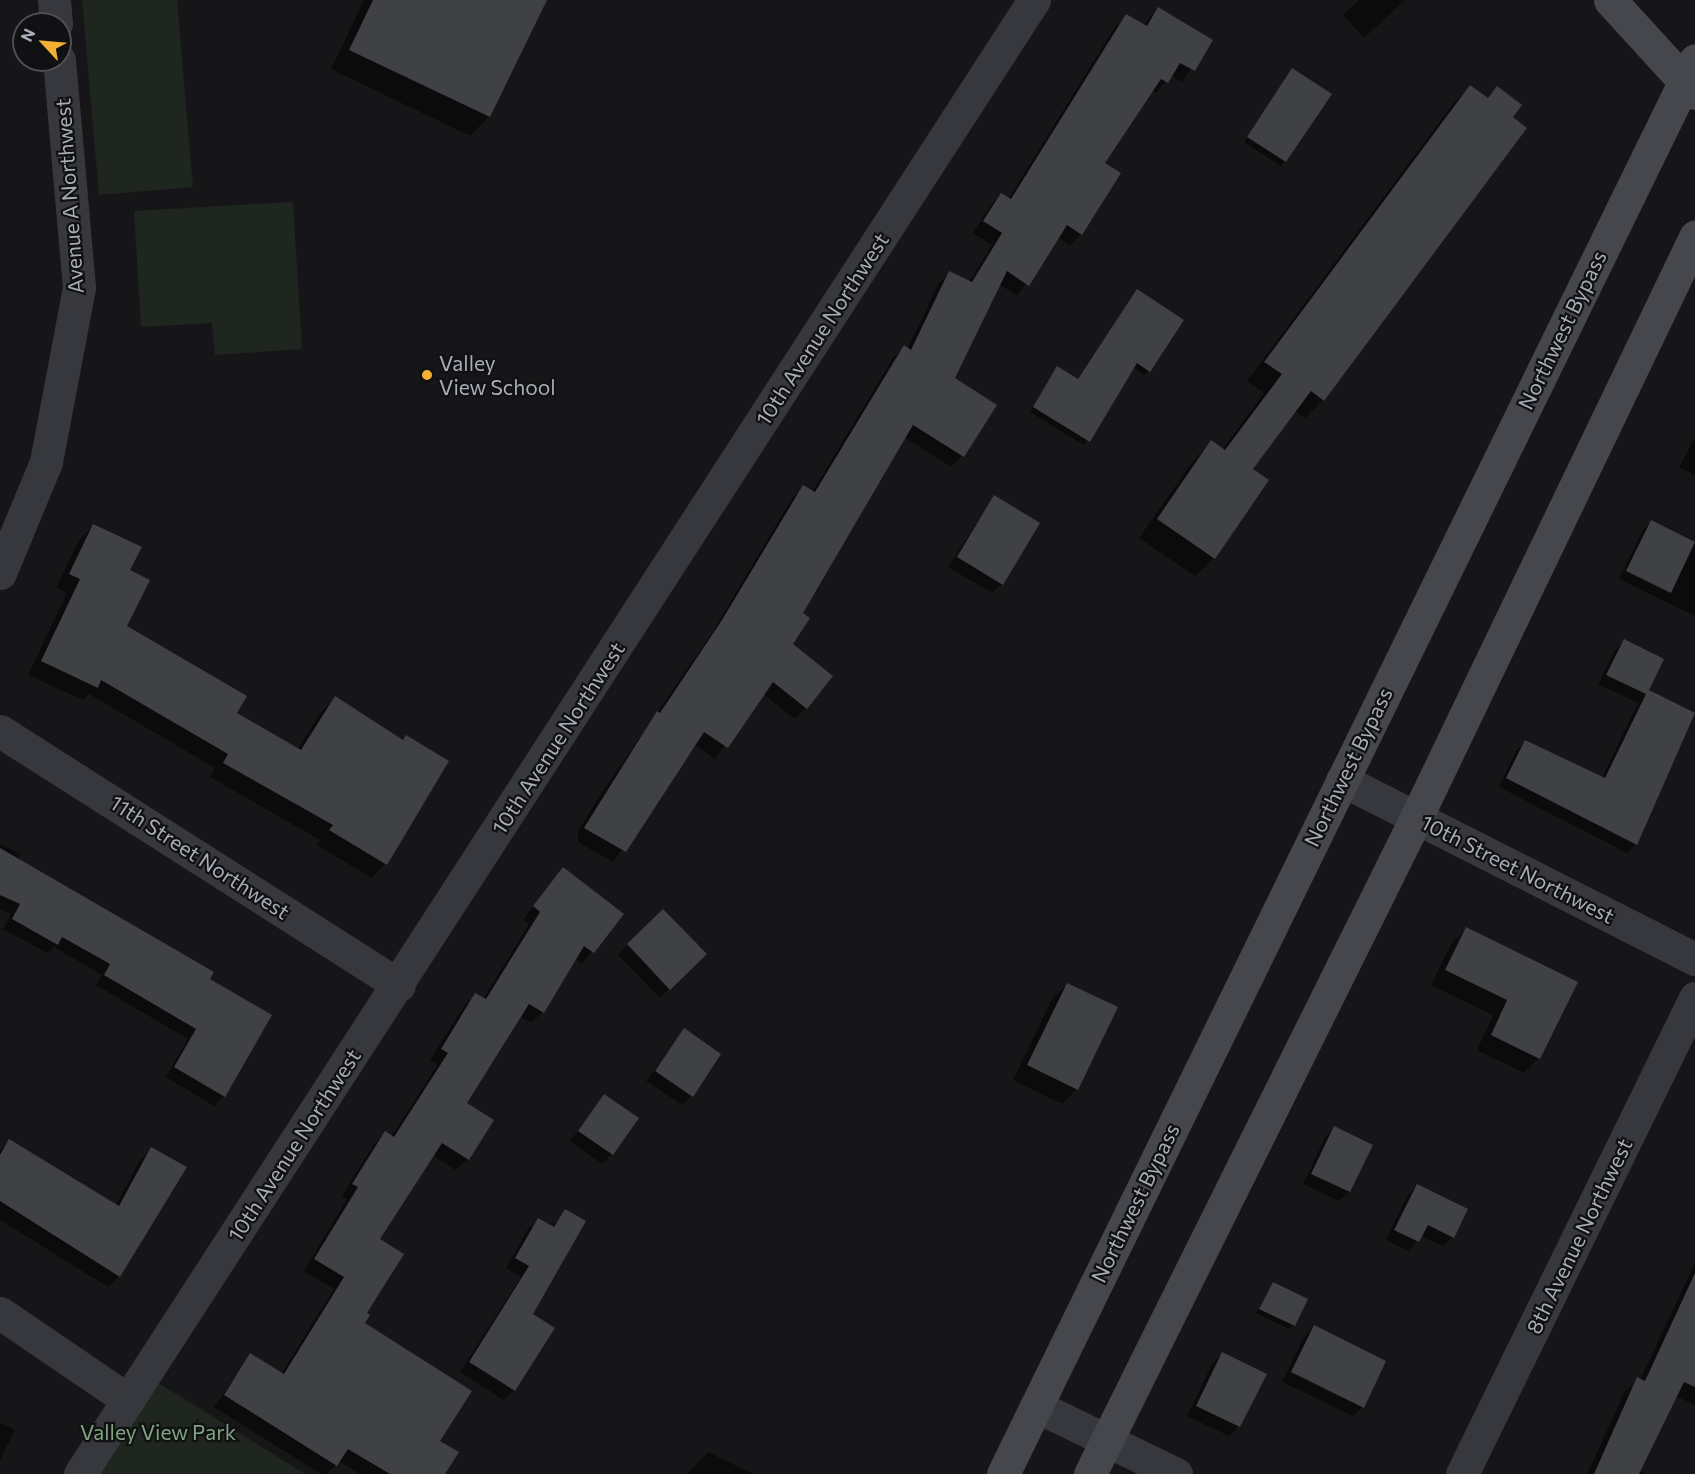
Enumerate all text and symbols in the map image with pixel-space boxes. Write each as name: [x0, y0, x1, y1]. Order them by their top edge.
north arrow: [12, 12, 72, 72]
text: N: [16, 25, 38, 44]
street label: Avenue A Northwest: [50, 98, 88, 294]
street label: 10th Avenue Northwest: [750, 228, 894, 430]
street label: Northwest Bypass: [1513, 246, 1611, 414]
place label: Valley View School: [439, 350, 556, 400]
marker: Valley View School: [420, 368, 434, 382]
street label: 10th Avenue Northwest: [486, 637, 630, 839]
street label: Northwest Bypass: [1299, 683, 1397, 851]
street label: 11th Street Northwest: [106, 790, 294, 924]
street label: 10th Street Northwest: [1417, 809, 1619, 929]
street label: 10th Avenue Northwest: [222, 1044, 366, 1246]
street label: Northwest Bypass: [1086, 1119, 1184, 1287]
street label: 8th Avenue Northwest: [1521, 1134, 1637, 1338]
park label: Valley View Park: [80, 1419, 236, 1445]

